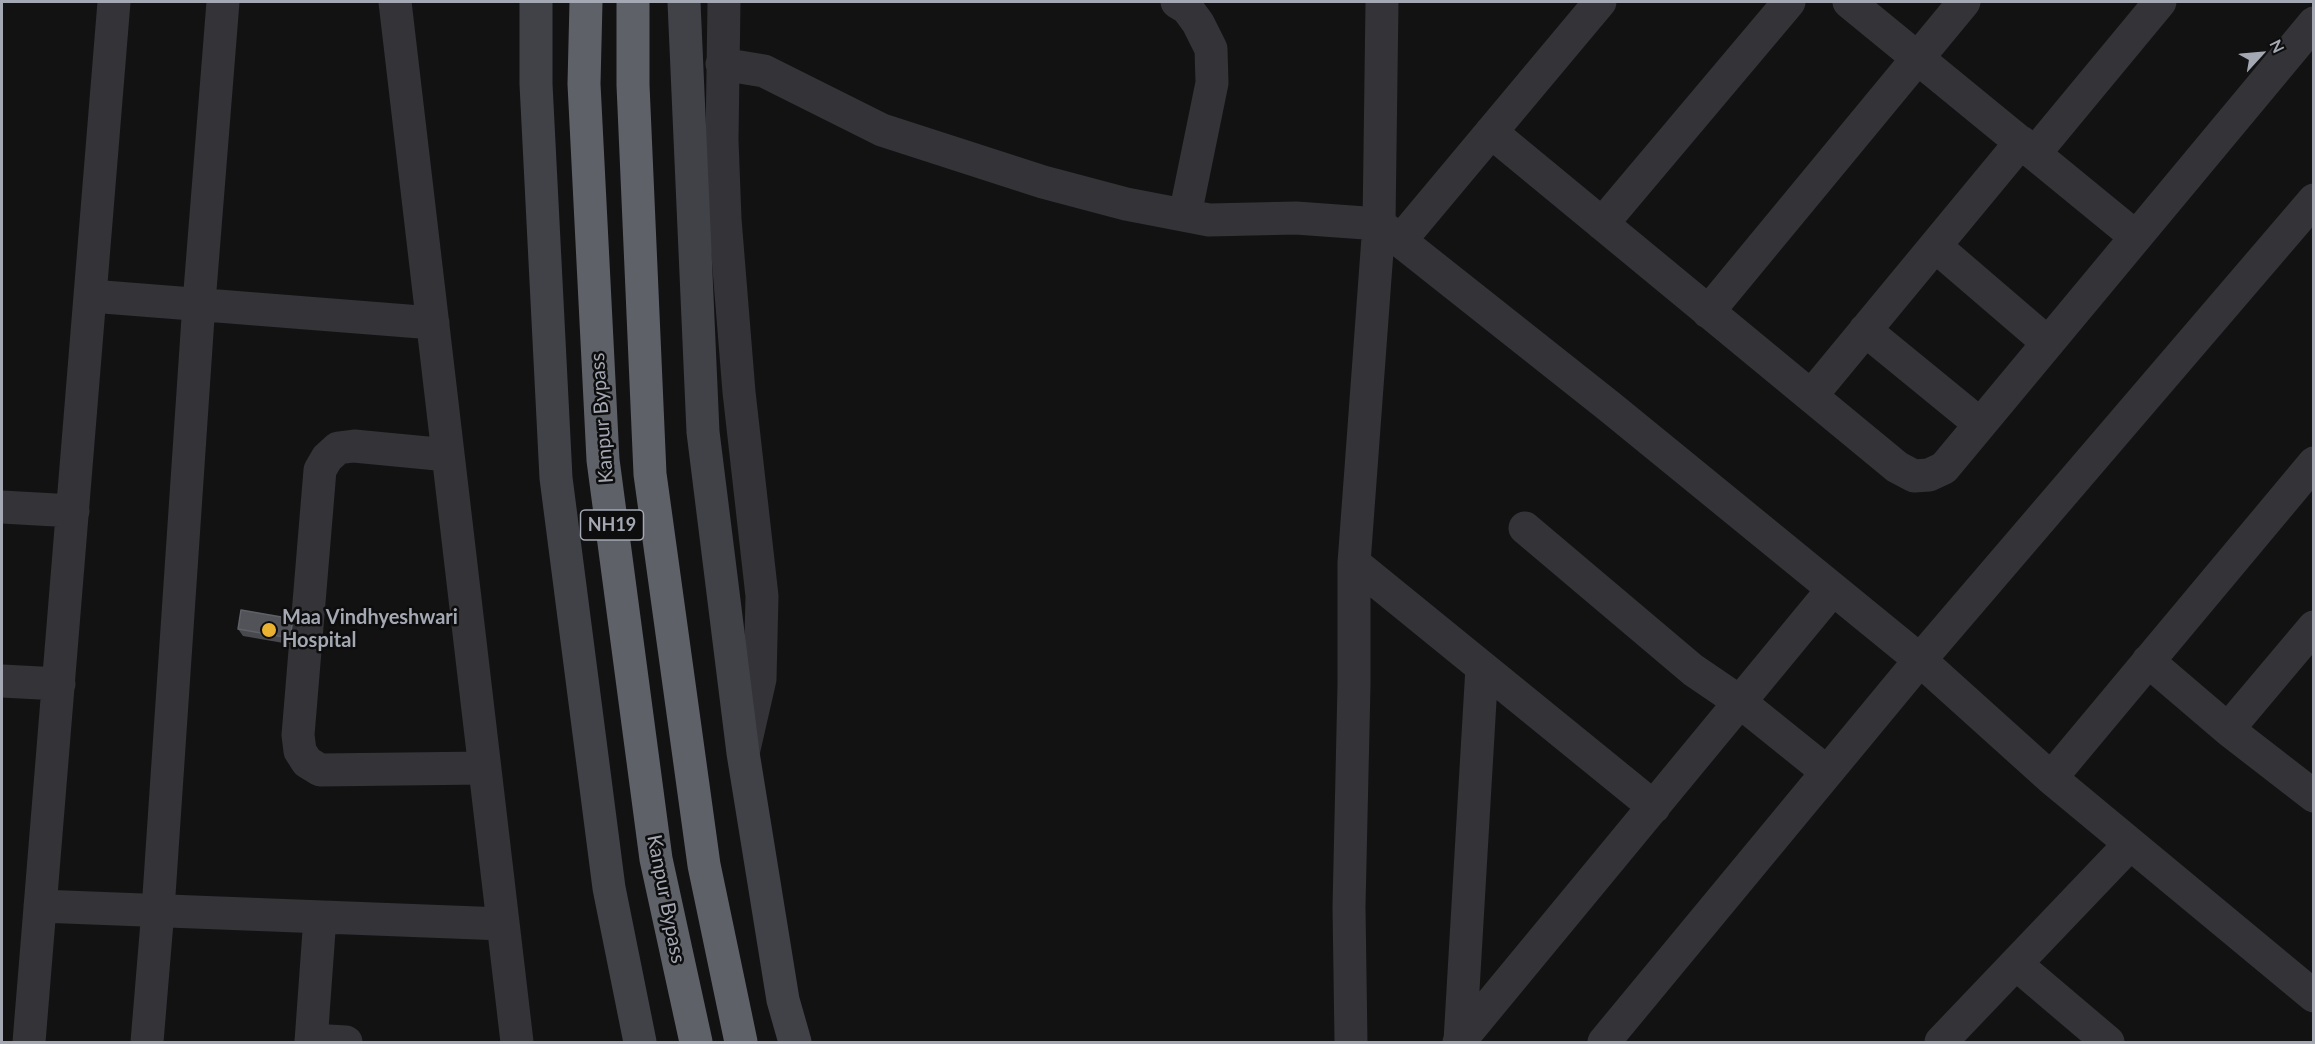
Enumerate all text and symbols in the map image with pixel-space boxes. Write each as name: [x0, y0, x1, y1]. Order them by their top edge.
north arrow: [2231, 24, 2291, 84]
text: N: [2266, 36, 2289, 56]
street label: Kanpur Bypass: [585, 352, 619, 484]
road number: NH19: [580, 510, 644, 540]
place label: Maa Vindhyeshwari Hospital: [282, 606, 458, 653]
marker: Maa Vindhyeshwari Hospital: [260, 621, 278, 639]
street label: Kanpur Bypass: [642, 833, 690, 965]

